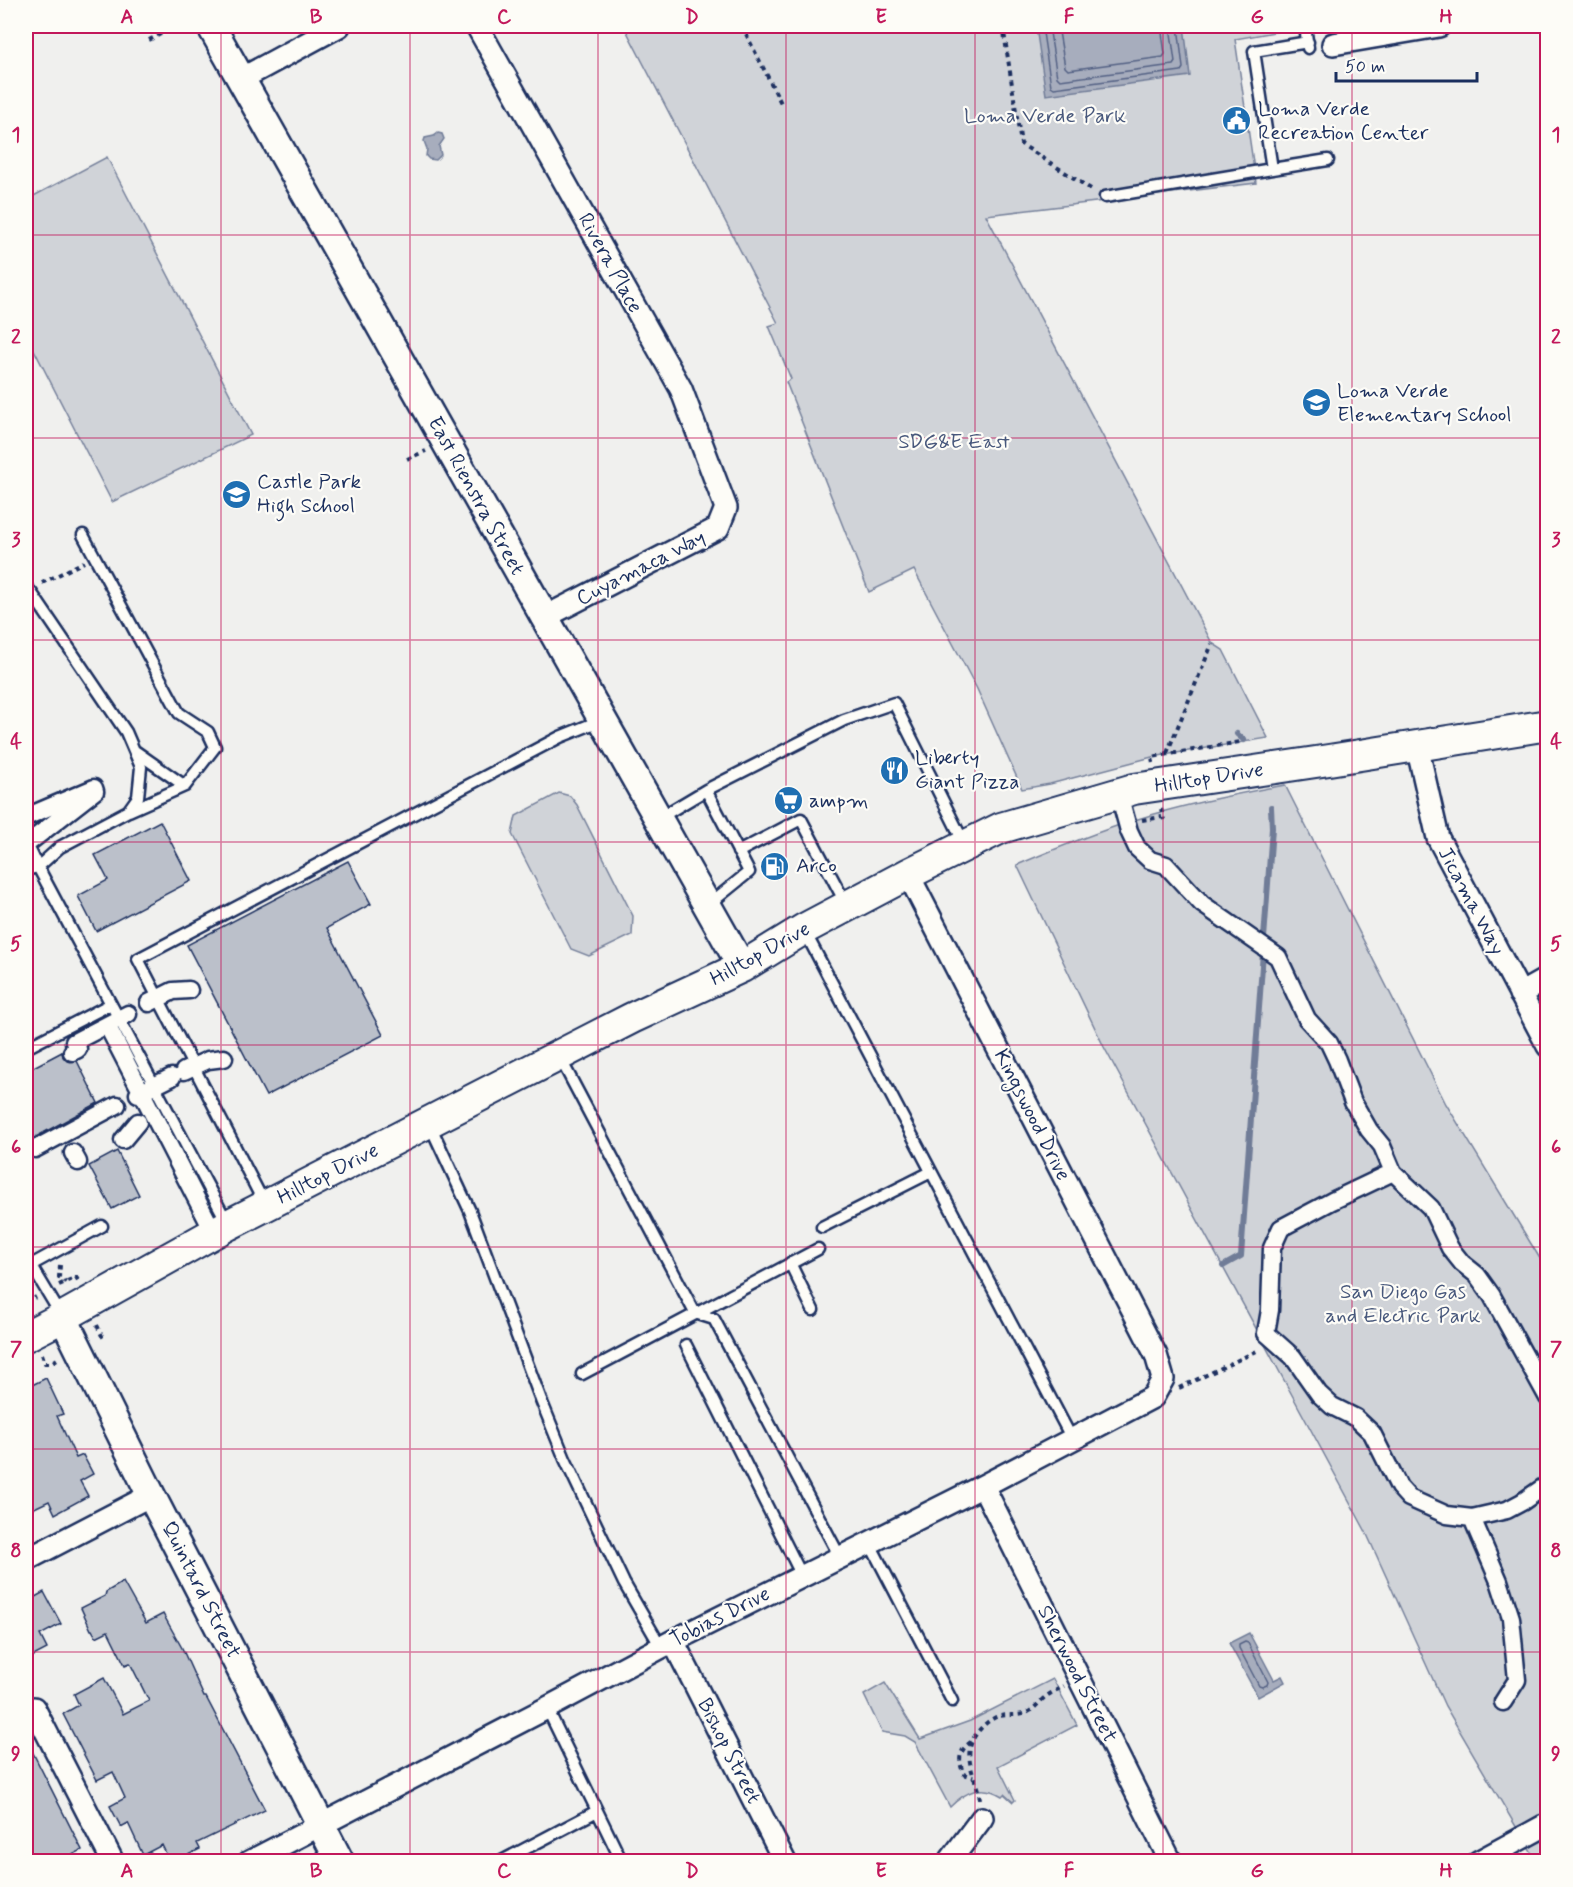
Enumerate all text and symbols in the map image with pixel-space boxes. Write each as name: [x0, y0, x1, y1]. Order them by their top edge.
text: A: [120, 4, 134, 31]
text: B: [310, 4, 323, 31]
text: C: [497, 4, 512, 31]
text: D: [685, 4, 699, 31]
text: E: [875, 4, 887, 31]
text: F: [1064, 4, 1075, 31]
text: G: [1250, 4, 1264, 31]
text: H: [1439, 4, 1453, 31]
scale bar: [1336, 45, 1477, 83]
text: 50 m: [1345, 55, 1385, 79]
place label: Loma Verde Recreation Center: [1258, 95, 1429, 147]
park label: Loma Verde Park: [964, 102, 1126, 130]
public building icon: Loma Verde Recreation Center: [1221, 105, 1253, 137]
text: 1: [12, 122, 20, 149]
text: 1: [1552, 122, 1560, 149]
street label: Rivera Place: [571, 208, 649, 318]
text: 2: [11, 324, 21, 351]
text: 2: [1551, 324, 1561, 351]
place label: Loma Verde Elementary School: [1337, 377, 1512, 429]
school or university icon: Loma Verde Elementary School: [1300, 387, 1332, 419]
street label: East Rienstra Street: [421, 412, 531, 580]
park label: SDG&E East: [898, 428, 1010, 456]
place label: Castle Park High School: [257, 468, 362, 522]
school or university icon: Castle Park High School: [220, 478, 252, 510]
street label: Cuyamaca Way: [572, 523, 710, 613]
text: 3: [11, 527, 21, 554]
text: 3: [1551, 527, 1561, 554]
text: 4: [10, 729, 22, 756]
text: 4: [1550, 729, 1562, 756]
place label: Liberty Giant Pizza: [915, 744, 1020, 796]
restaurant icon: Liberty Giant Pizza: [878, 754, 910, 786]
street label: Hilltop Drive: [1152, 756, 1266, 800]
supermarket icon: ampm: [772, 785, 804, 817]
place label: ampm: [809, 787, 868, 815]
street label: Jicama Way: [1431, 842, 1511, 960]
fuel station icon: Arco: [759, 850, 791, 882]
place label: Arco: [796, 852, 837, 880]
street label: Hilltop Drive: [705, 915, 815, 993]
text: 5: [10, 931, 22, 958]
text: 5: [1550, 931, 1562, 958]
street label: Kingswood Drive: [986, 1044, 1077, 1186]
text: 6: [11, 1134, 21, 1161]
text: 6: [1551, 1134, 1561, 1161]
street label: Hilltop Drive: [272, 1136, 384, 1212]
park label: San Diego Gas and Electric Park: [1325, 1278, 1481, 1330]
text: 7: [10, 1336, 22, 1363]
text: 7: [1550, 1336, 1562, 1363]
street label: Quintard Street: [154, 1517, 248, 1663]
text: 8: [10, 1538, 22, 1565]
text: 8: [1550, 1538, 1562, 1565]
street label: Tobias Drive: [665, 1580, 775, 1654]
street label: Sherwood Street: [1030, 1600, 1124, 1748]
street label: Bishop Street: [690, 1693, 768, 1809]
text: 9: [11, 1741, 21, 1768]
text: 9: [1551, 1741, 1561, 1768]
text: A: [120, 1858, 134, 1885]
text: B: [310, 1858, 323, 1885]
text: C: [497, 1858, 512, 1885]
text: D: [685, 1858, 699, 1885]
text: E: [875, 1858, 887, 1885]
text: F: [1064, 1858, 1075, 1885]
text: G: [1250, 1858, 1264, 1885]
text: H: [1439, 1858, 1453, 1885]

